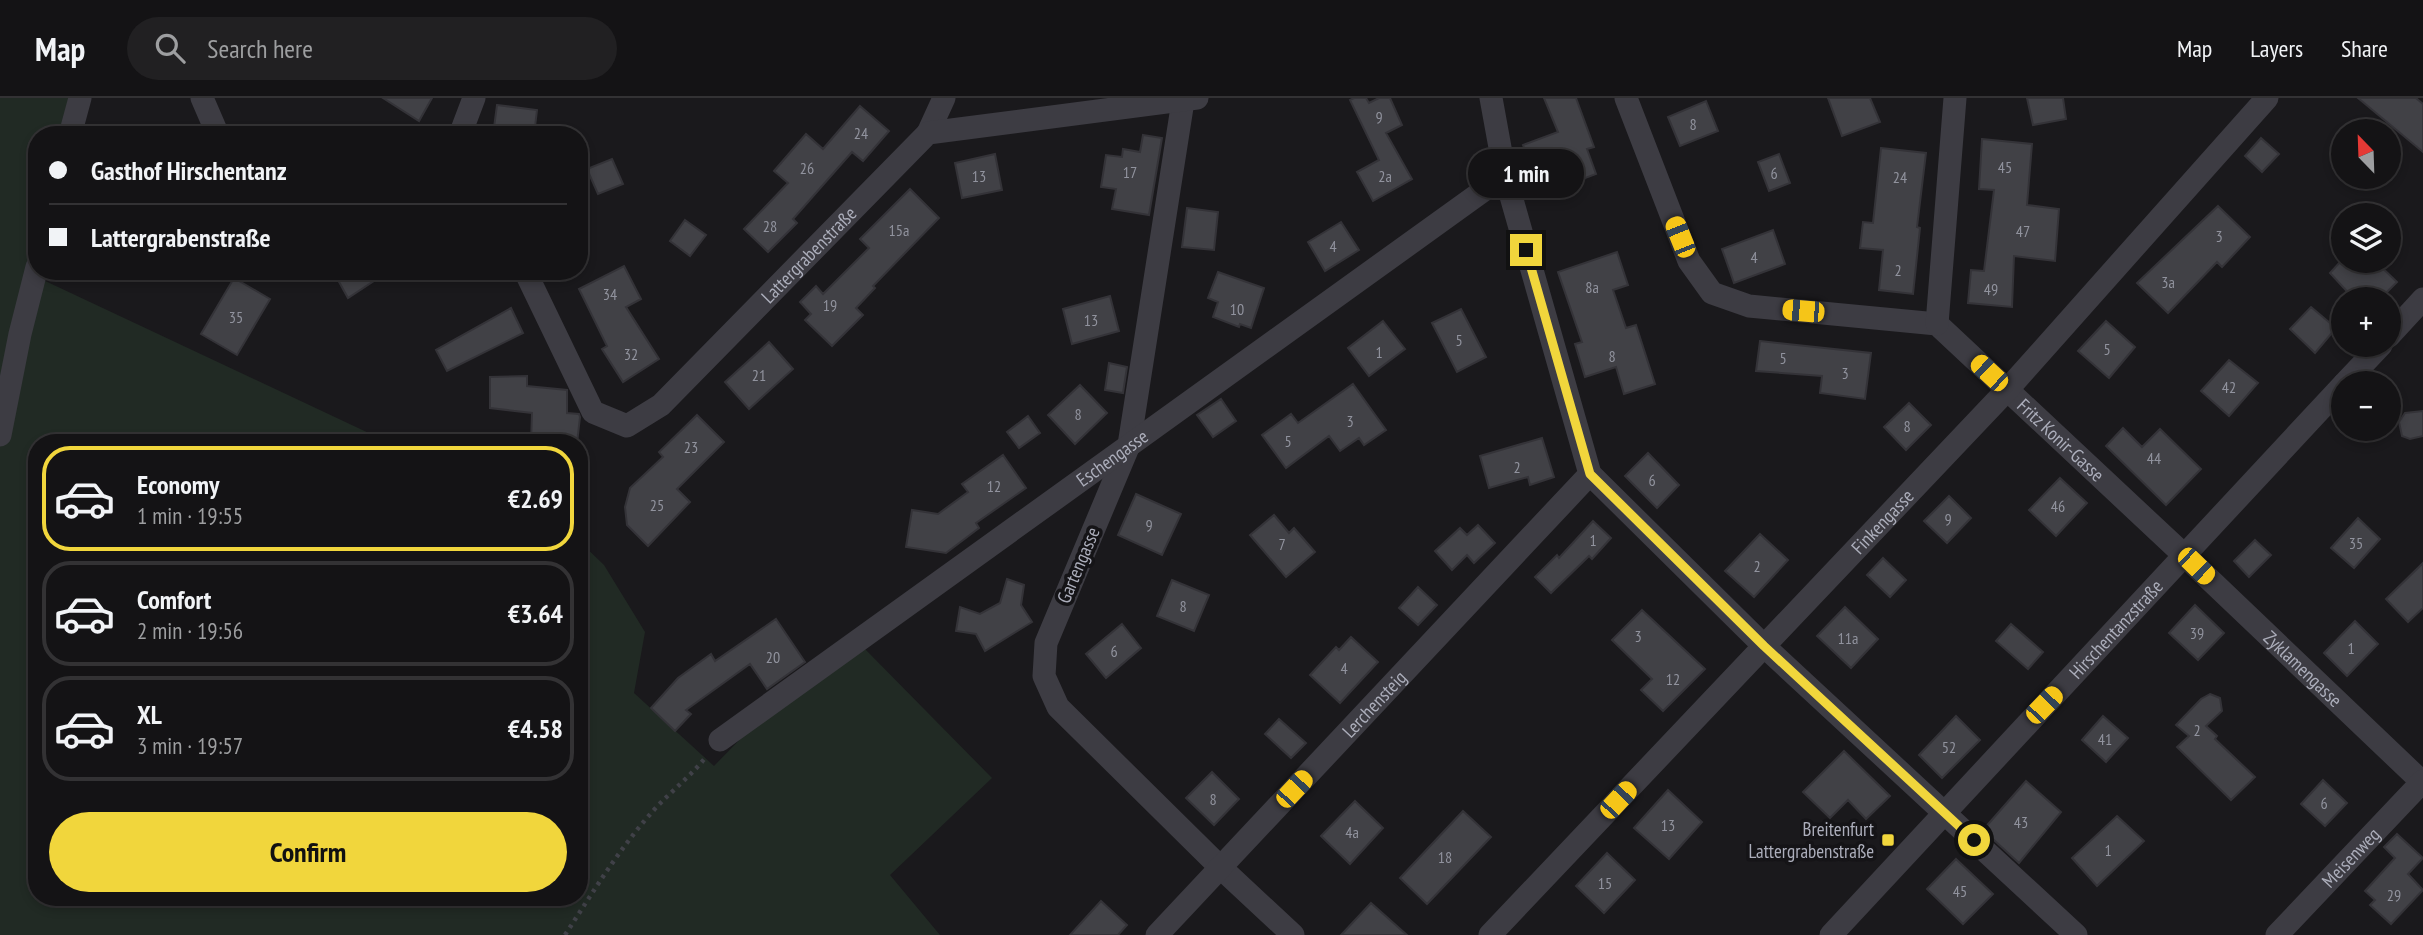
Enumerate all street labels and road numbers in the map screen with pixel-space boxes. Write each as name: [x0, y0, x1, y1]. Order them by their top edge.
street label: Lattergrabenstraße: [756, 201, 861, 308]
street label: Fritz Konir-Gasse: [2012, 393, 2110, 487]
street label: Eschengasse: [1072, 424, 1153, 492]
street label: Finkengasse: [1846, 484, 1919, 559]
street label: Gartengasse: [1051, 523, 1105, 607]
street label: Hirschentanzstraße: [2064, 574, 2168, 684]
street label: Zyklamengasse: [2259, 626, 2348, 712]
street label: Lerchensteig: [1337, 665, 1411, 742]
street label: Meisenweg: [2317, 822, 2385, 892]

